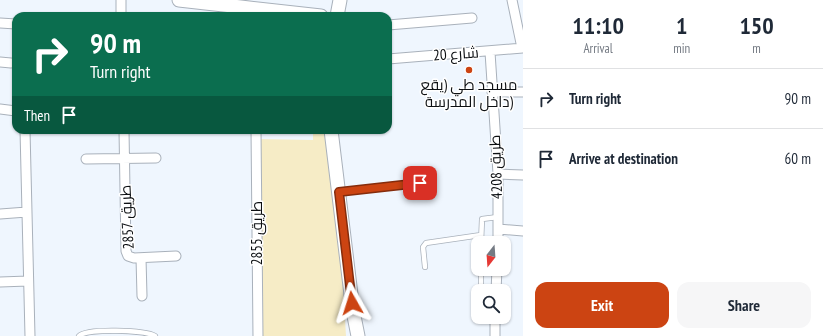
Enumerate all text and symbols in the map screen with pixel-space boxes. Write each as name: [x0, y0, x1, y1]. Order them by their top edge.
text: 11:10: [572, 10, 624, 41]
text: 1: [676, 10, 687, 41]
text: 150: [739, 10, 774, 41]
text: 90 m: [90, 24, 141, 61]
icon: right: [24, 28, 76, 80]
text: Arrival: [583, 40, 613, 57]
text: min: [673, 40, 690, 57]
text: m: [752, 40, 761, 57]
street label: شارع 20: [432, 42, 480, 67]
text: Turn right: [90, 60, 150, 83]
marker: مسجد طي (يقع داخل المدرسة): [464, 65, 474, 75]
place label: مسجد طي (يقع داخل المدرسة): [421, 75, 517, 112]
icon: right: [535, 88, 557, 110]
text: Turn right: [569, 89, 621, 108]
text: 90 m: [785, 89, 811, 108]
icon: arrive: [58, 104, 80, 126]
text: Then: [24, 106, 50, 125]
street label: طريق 4208: [485, 134, 507, 200]
icon: arrive: [535, 148, 557, 170]
text: Arrive at destination: [569, 149, 678, 168]
text: 60 m: [785, 149, 811, 168]
pin: [403, 166, 437, 200]
icon: arrive: [409, 172, 431, 194]
street label: طريق 2857: [115, 184, 139, 250]
street label: طريق 2855: [247, 201, 267, 265]
north arrow: [471, 236, 511, 276]
map controls: [471, 236, 511, 324]
position arrow: [331, 282, 373, 324]
button: Exit: [535, 282, 669, 328]
button: Share: [677, 282, 811, 328]
button: search: [471, 284, 511, 324]

